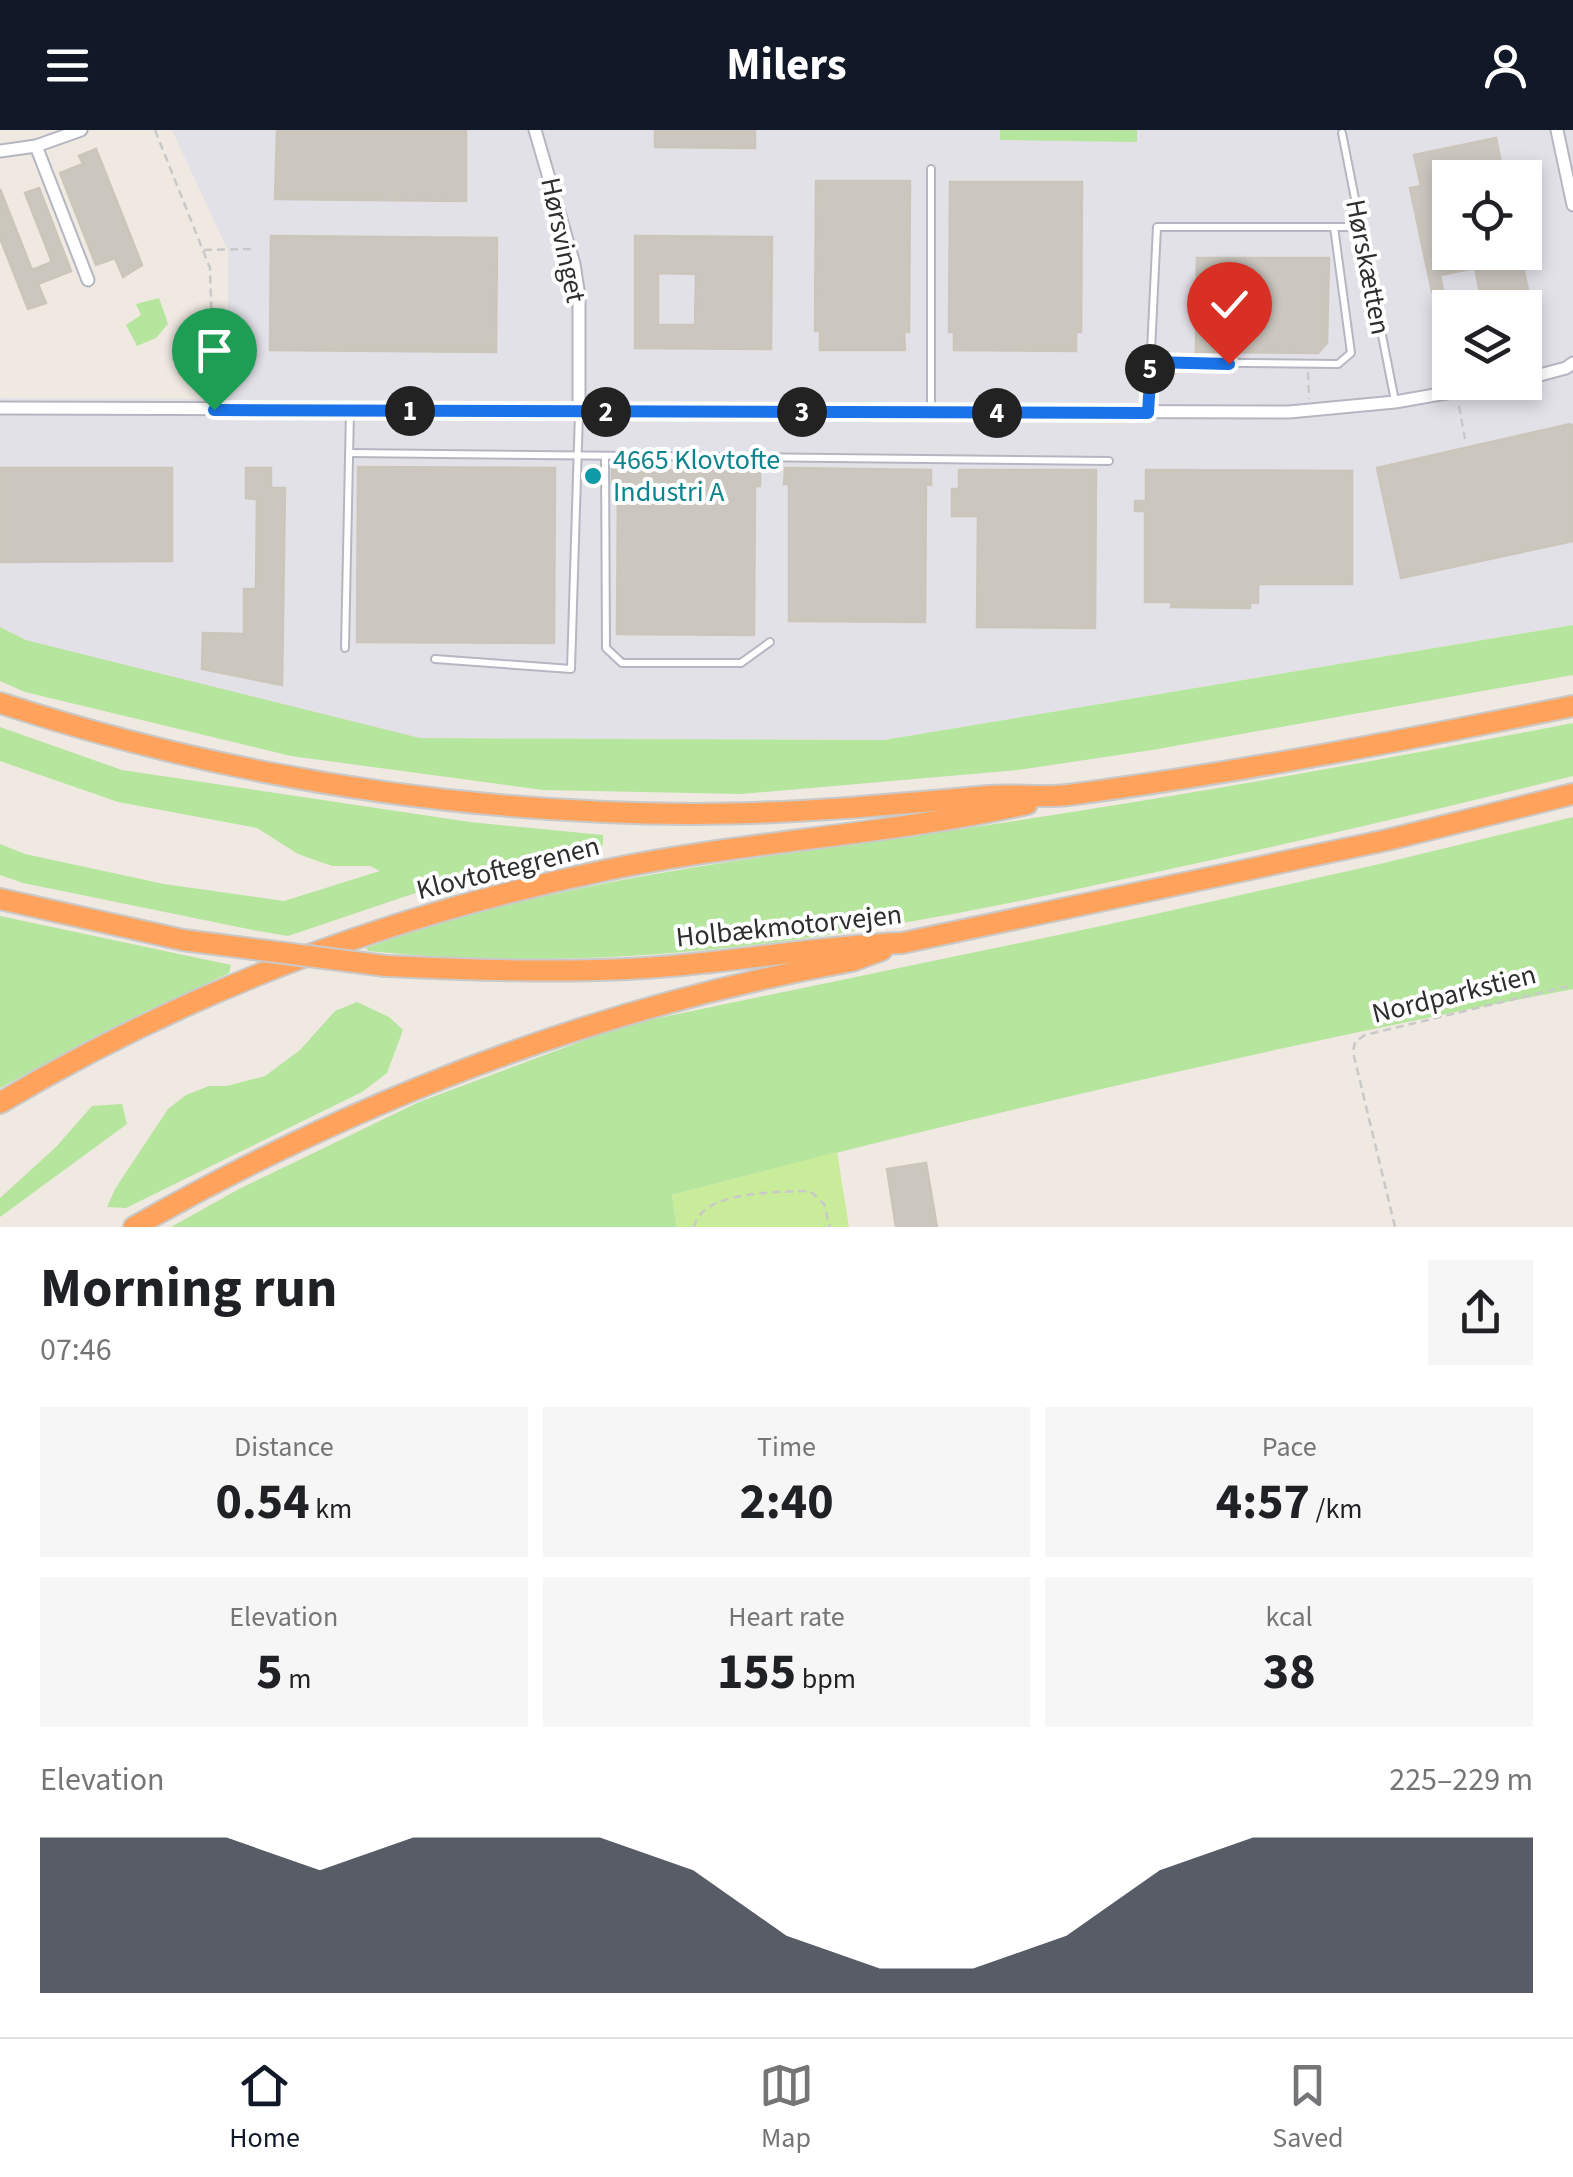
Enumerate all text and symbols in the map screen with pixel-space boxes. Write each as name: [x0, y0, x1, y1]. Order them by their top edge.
text: Milers: [726, 33, 847, 97]
icon: menu: [40, 38, 95, 93]
icon: person: [1478, 38, 1533, 93]
map controls: [1432, 160, 1542, 400]
button: locate: [1432, 160, 1542, 270]
street label: Hørsvinget: [530, 174, 596, 307]
street label: Hørskætten: [1335, 196, 1401, 338]
pin: [1187, 262, 1272, 365]
icon: check: [1202, 277, 1257, 332]
button: layers: [1432, 290, 1542, 400]
pin: [172, 308, 257, 411]
icon: arrive: [187, 323, 242, 378]
pin: 5: [1125, 344, 1175, 394]
text: 5: [1143, 349, 1157, 389]
pin: 1: [385, 386, 435, 436]
pin: 2: [581, 387, 631, 437]
pin: 3: [777, 387, 827, 437]
pin: 4: [972, 388, 1022, 438]
text: 1: [403, 391, 417, 431]
text: 2: [599, 392, 613, 432]
text: 3: [795, 392, 809, 432]
text: 4: [990, 393, 1004, 433]
place label: 4665 Klovtofte Industri A: [613, 440, 780, 512]
marker: 4665 Klovtofte Industri A: [582, 465, 604, 487]
street label: Klovtoftegrenen: [412, 826, 604, 910]
street label: Holbækmotorvejen: [674, 894, 904, 958]
street label: Nordparkstien: [1368, 954, 1540, 1034]
text: Morning run: [40, 1250, 337, 1328]
button: share: [1428, 1260, 1533, 1365]
text: 07:46: [40, 1327, 112, 1373]
text: Distance: [234, 1427, 334, 1467]
text: Time: [757, 1427, 816, 1467]
text: Pace: [1262, 1427, 1317, 1467]
text: 0.54: [215, 1467, 310, 1538]
text: 2:40: [739, 1467, 834, 1538]
text: 4:57: [1216, 1467, 1310, 1538]
text: km: [310, 1489, 352, 1529]
text: /km: [1310, 1489, 1363, 1529]
text: Elevation: [229, 1597, 338, 1637]
text: Heart rate: [728, 1597, 845, 1637]
text: kcal: [1266, 1597, 1313, 1637]
text: 5: [256, 1637, 283, 1708]
text: 155: [717, 1637, 796, 1708]
text: 38: [1263, 1637, 1316, 1708]
text: m: [283, 1659, 311, 1699]
text: bpm: [796, 1659, 856, 1699]
text: Elevation: [40, 1757, 165, 1803]
text: 225–229 m: [1389, 1757, 1533, 1803]
tab: Home: [229, 2058, 300, 2158]
tab: Map: [759, 2058, 814, 2158]
tab: Saved: [1272, 2058, 1344, 2158]

